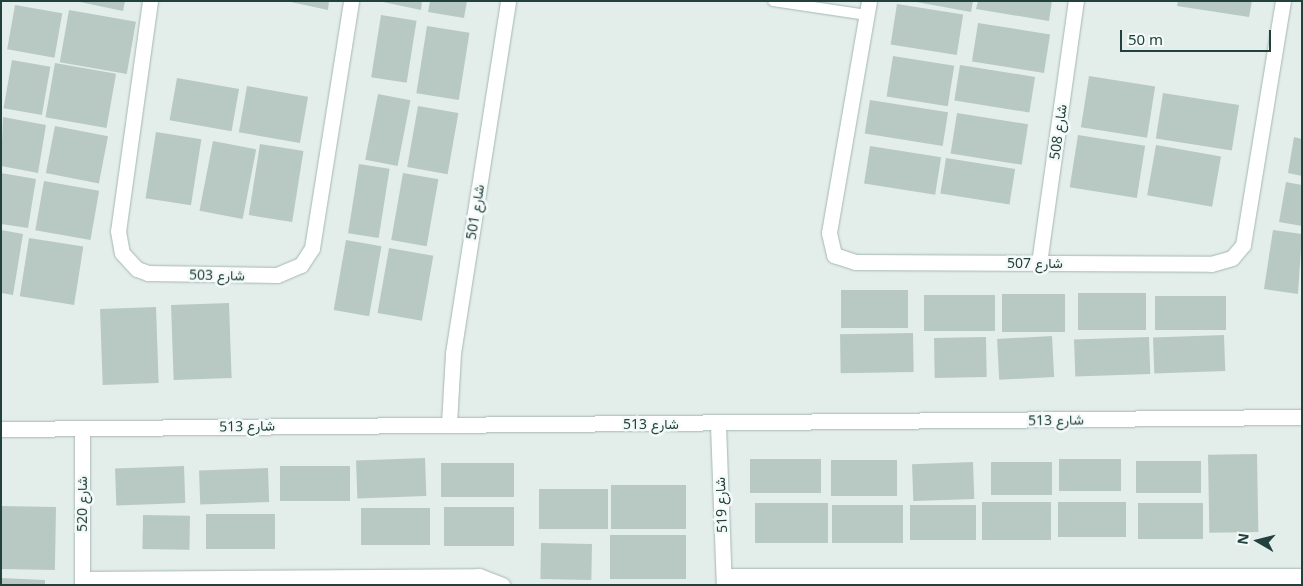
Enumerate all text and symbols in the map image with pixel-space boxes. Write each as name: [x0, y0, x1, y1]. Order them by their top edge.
scale bar: [1123, 20, 1274, 52]
text: 50 m: [1128, 29, 1163, 49]
street label: شارع 508: [1046, 103, 1070, 161]
street label: شارع 501: [462, 183, 488, 241]
street label: شارع 507: [1007, 255, 1063, 271]
street label: شارع 503: [189, 266, 245, 284]
street label: شارع 513: [1028, 411, 1084, 429]
street label: شارع 513: [623, 416, 679, 432]
street label: شارع 513: [219, 417, 275, 435]
street label: شارع 520: [74, 476, 90, 532]
street label: شارع 519: [712, 477, 730, 533]
north arrow: [1233, 516, 1283, 566]
text: N: [1232, 532, 1253, 546]

